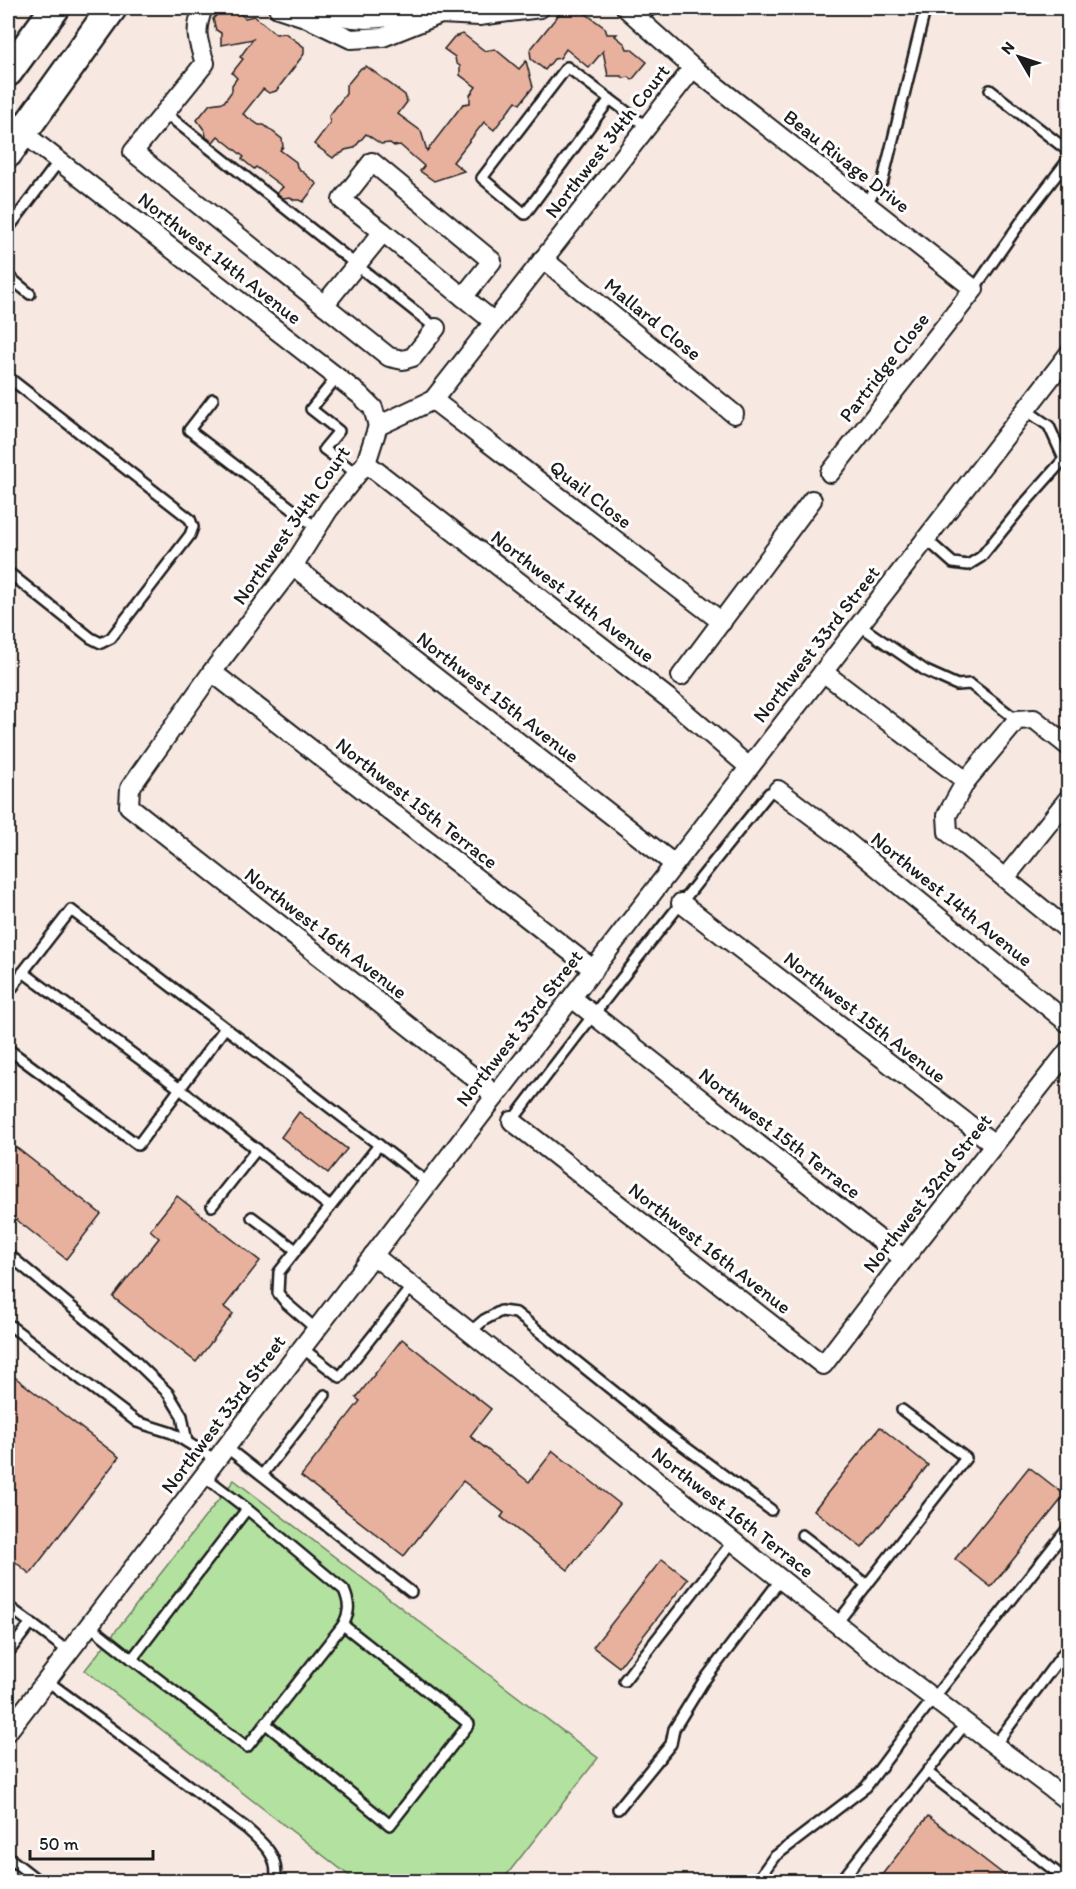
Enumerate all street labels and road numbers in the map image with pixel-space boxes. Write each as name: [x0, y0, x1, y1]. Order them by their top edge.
street label: Northwest 34th Court: [540, 59, 674, 223]
street label: Beau Rivage Drive: [779, 104, 915, 218]
street label: Northwest 14th Avenue: [133, 187, 307, 329]
street label: Mallard Close: [600, 273, 706, 365]
street label: Partridge Close: [834, 308, 934, 426]
street label: Northwest 34th Court: [227, 441, 355, 609]
street label: Quail Close: [545, 454, 637, 534]
street label: Northwest 14th Avenue: [486, 525, 660, 667]
street label: Northwest 33rd Street: [747, 561, 885, 727]
street label: Northwest 15th Avenue: [412, 626, 584, 768]
street label: Northwest 15th Terrace: [331, 732, 503, 874]
street label: Northwest 14th Avenue: [866, 826, 1038, 972]
street label: Northwest 16th Avenue: [240, 862, 412, 1004]
street label: Northwest 33rd Street: [450, 945, 588, 1111]
street label: Northwest 15th Avenue: [779, 946, 951, 1088]
street label: Northwest 15th Terrace: [694, 1062, 866, 1204]
street label: Northwest 32nd Street: [858, 1108, 997, 1277]
street label: Northwest 16th Avenue: [624, 1177, 796, 1319]
street label: Northwest 33rd Street: [156, 1330, 291, 1498]
street label: Northwest 16th Terrace: [647, 1441, 819, 1583]

